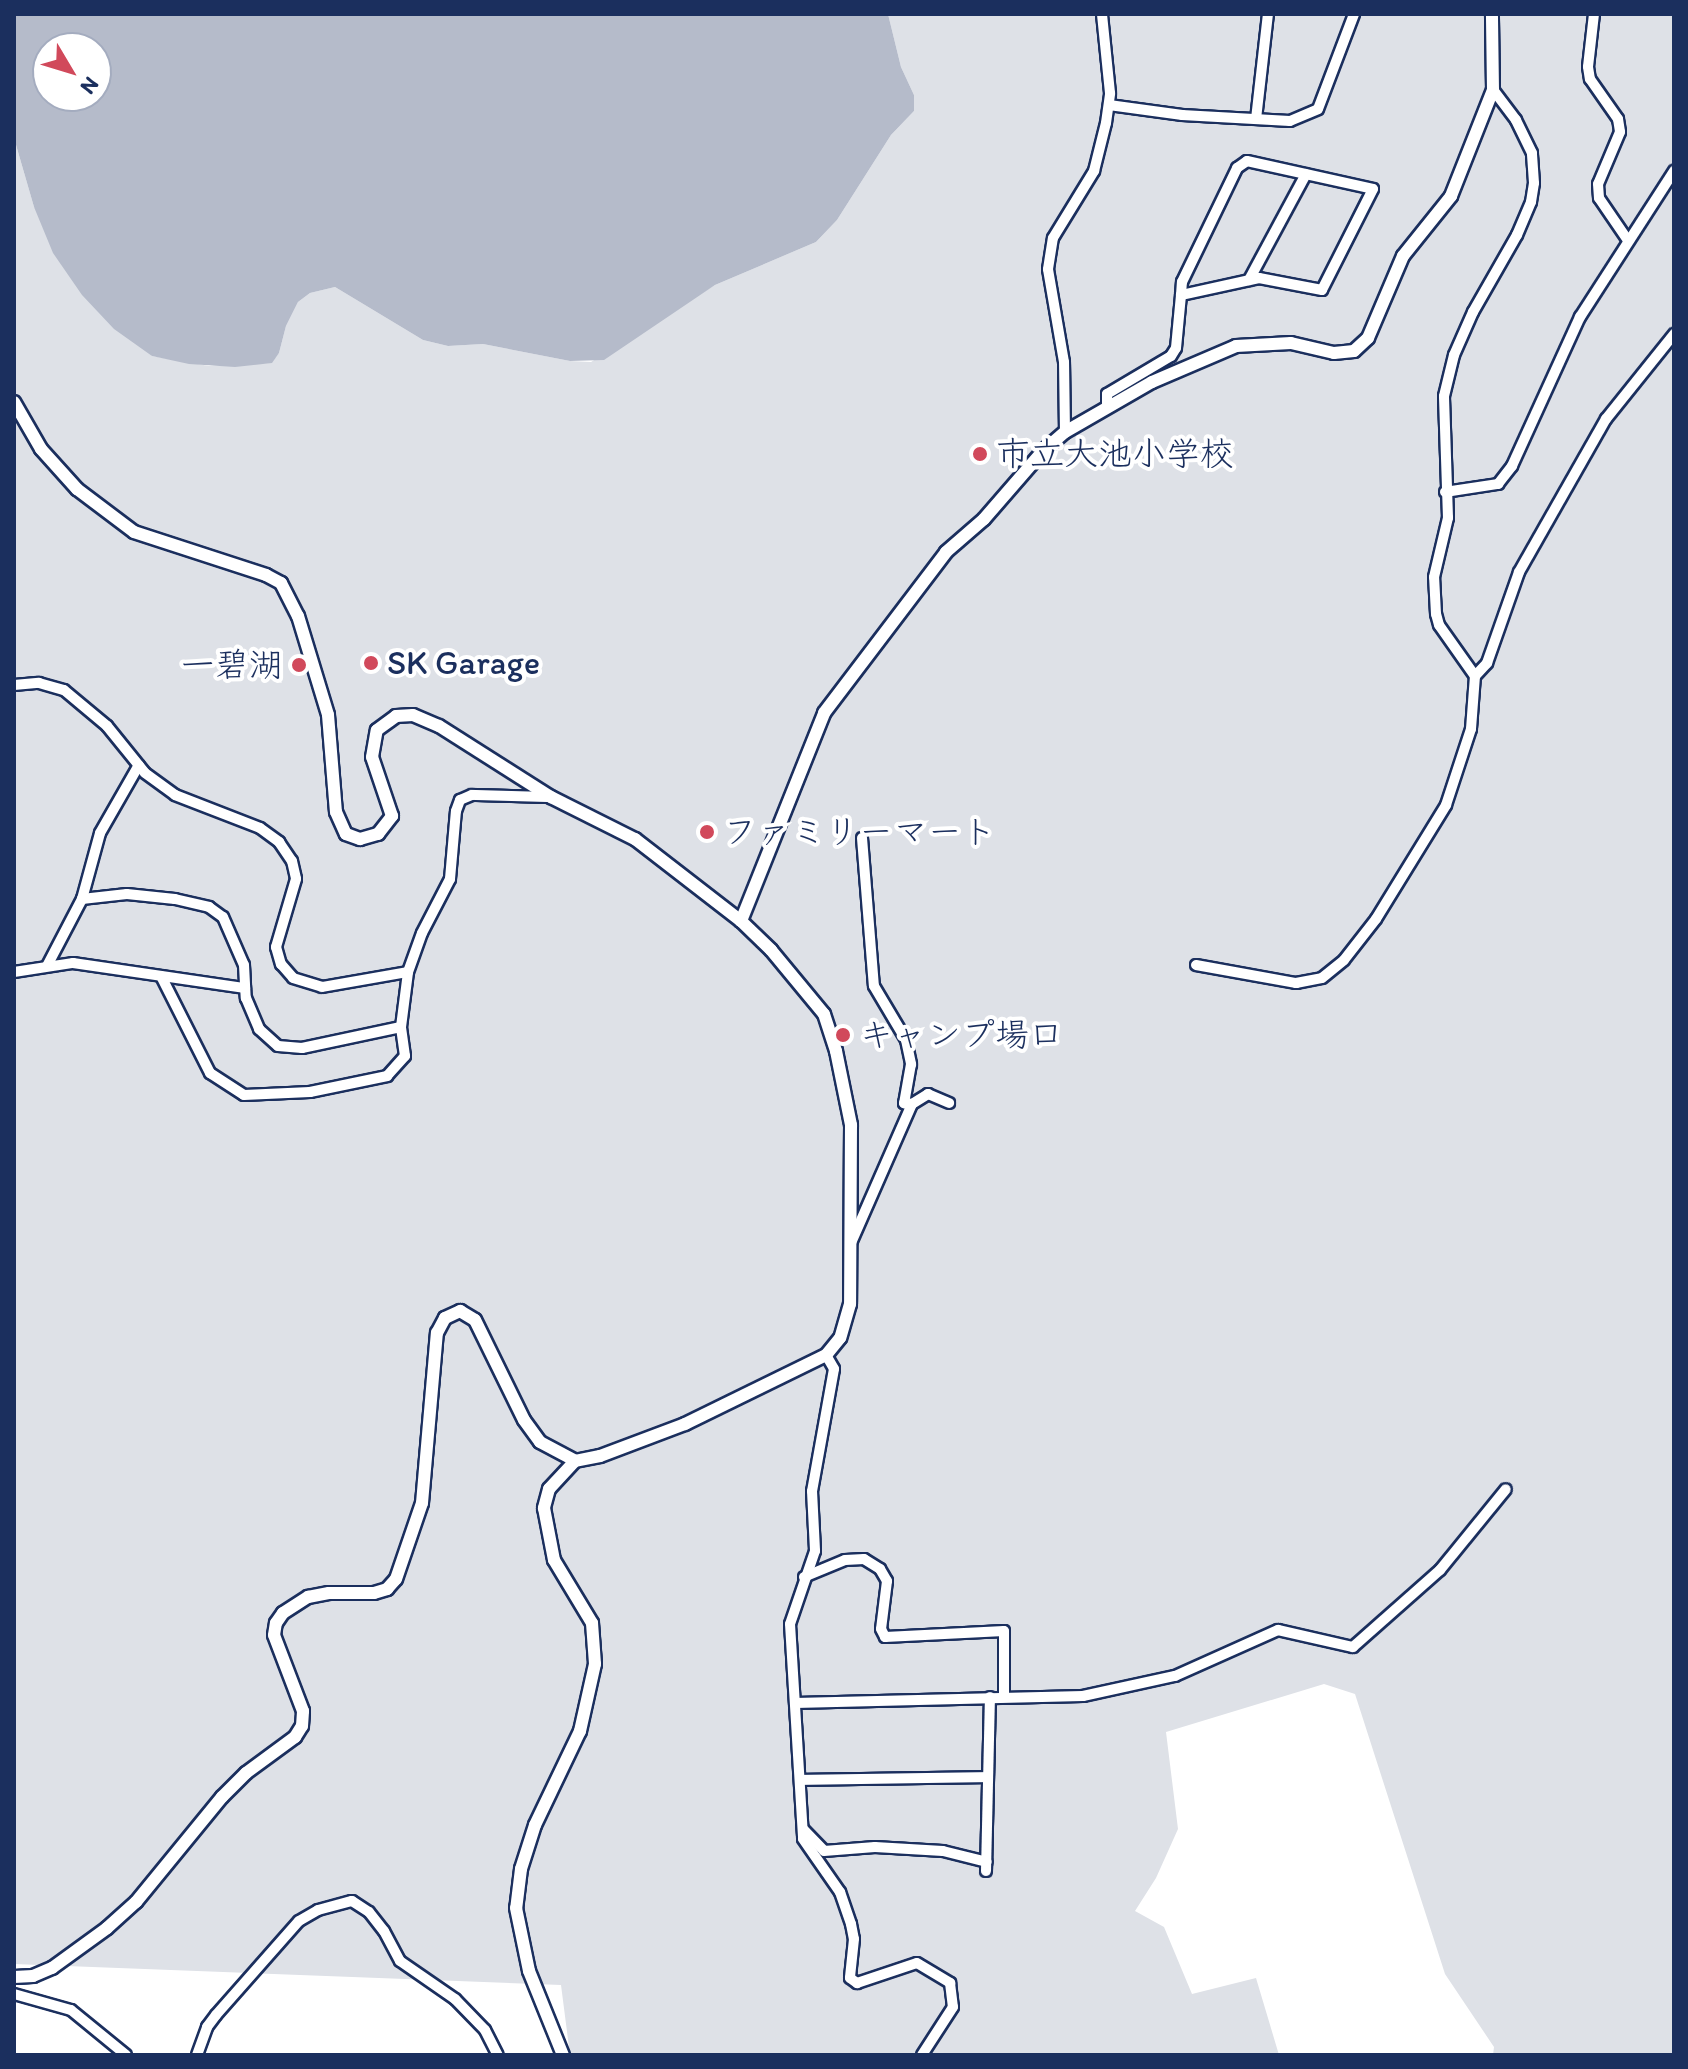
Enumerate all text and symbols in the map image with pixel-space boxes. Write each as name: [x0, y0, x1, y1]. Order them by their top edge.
north arrow: [32, 32, 112, 112]
text: N: [75, 72, 105, 100]
place label: 市立大池小学校: [996, 434, 1234, 474]
marker: 市立大池小学校: [971, 445, 989, 463]
place label: SK Garage: [387, 643, 540, 683]
place label: 一碧湖: [181, 645, 283, 685]
marker: SK Garage: [362, 654, 380, 672]
marker: 一碧湖: [290, 656, 308, 674]
place label: ファミリーマート: [723, 812, 995, 852]
marker: ファミリーマート: [698, 823, 716, 841]
place label: キャンプ場口: [859, 1015, 1063, 1055]
marker: キャンプ場口: [834, 1026, 852, 1044]

